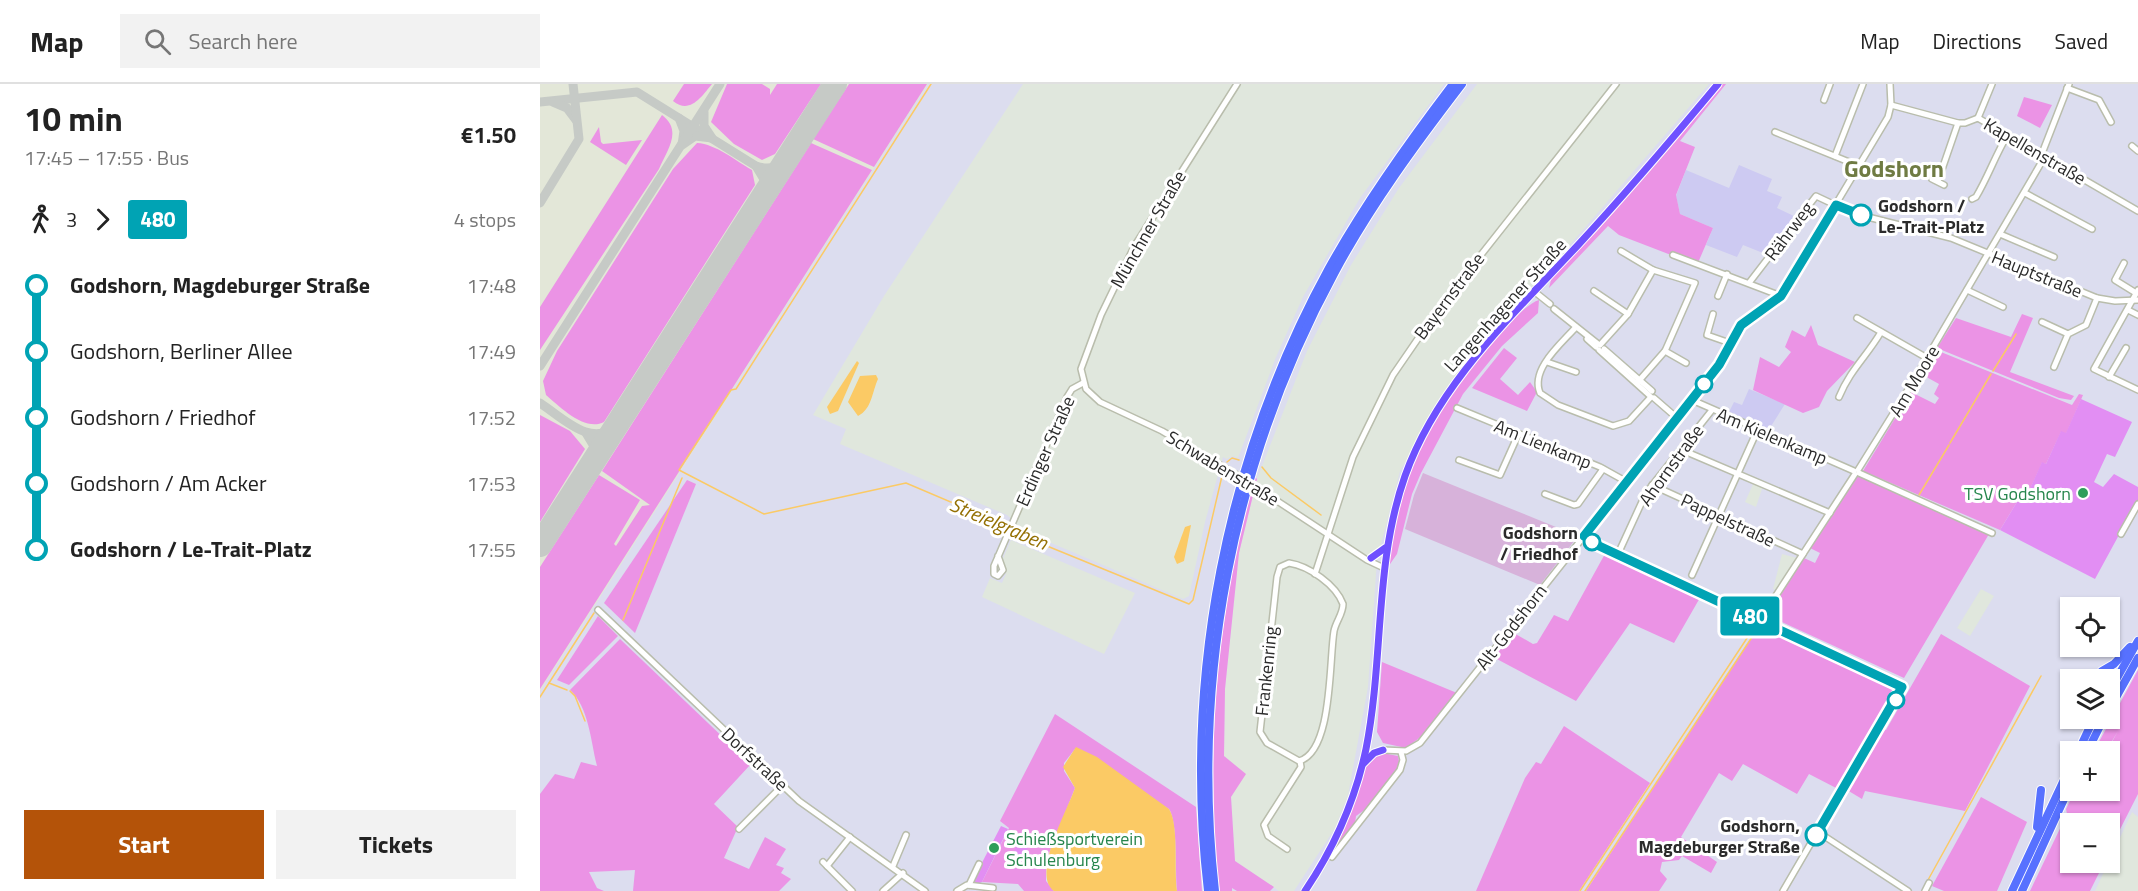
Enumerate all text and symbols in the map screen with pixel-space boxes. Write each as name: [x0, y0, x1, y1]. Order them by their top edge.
search box: [120, 14, 540, 68]
text: Map: [30, 20, 84, 63]
text: Search here: [189, 24, 298, 58]
icon: search: [141, 25, 174, 58]
text: Map: [1860, 25, 1900, 57]
text: Directions: [1933, 25, 2022, 57]
text: Saved: [2055, 25, 2108, 57]
text: 10 min: [24, 94, 123, 144]
street label: Kapellenstraße: [1979, 111, 2091, 191]
text: €1.50: [461, 118, 516, 152]
text: 17:45 – 17:55 · Bus: [24, 142, 189, 173]
district label: Godshorn: [1844, 150, 1944, 186]
street label: Münchner Straße: [1103, 165, 1193, 293]
place label: Godshorn / Le-Trait-Platz: [1878, 192, 1984, 240]
street label: Rährweg: [1758, 196, 1820, 266]
icon: walk: [24, 203, 57, 236]
icon: forward: [86, 203, 119, 236]
text: 480: [140, 203, 175, 235]
text: 3: [66, 204, 77, 235]
text: 4 stops: [454, 204, 516, 235]
marker: Godshorn / Le-Trait-Platz: [1850, 204, 1872, 226]
street label: Langenhagener Straße: [1437, 232, 1573, 378]
street label: Hauptstraße: [1988, 244, 2086, 304]
street label: Bayernstraße: [1407, 247, 1491, 345]
text: Godshorn, Magdeburger Straße: [70, 268, 370, 302]
text: 17:48: [467, 270, 516, 301]
text: Godshorn, Berliner Allee: [70, 334, 293, 368]
text: 17:49: [467, 336, 516, 367]
street label: Am Moore: [1882, 340, 1946, 422]
unlabelled marker: [1695, 375, 1713, 393]
street label: Erdinger Straße: [1009, 392, 1081, 510]
text: Godshorn / Friedhof: [70, 400, 256, 434]
street label: Am Kielenkamp: [1712, 401, 1832, 471]
text: 17:52: [467, 402, 516, 433]
street label: Am Lienkamp: [1490, 412, 1596, 476]
street label: Ahornstraße: [1632, 419, 1710, 511]
street label: Schwabenstraße: [1161, 424, 1285, 512]
text: Godshorn / Am Acker: [70, 466, 267, 500]
text: 17:53: [467, 468, 516, 499]
place label: TSV Godshorn: [1964, 480, 2071, 507]
street label: Pappelstraße: [1676, 486, 1780, 554]
marker: TSV Godshorn: [2076, 486, 2090, 500]
water label: Streielgraben: [945, 488, 1054, 558]
place label: Godshorn / Friedhof: [1500, 519, 1579, 567]
text: Godshorn / Le-Trait-Platz: [70, 532, 312, 566]
marker: Godshorn / Friedhof: [1583, 533, 1601, 551]
text: 17:55: [467, 534, 516, 565]
street label: Alt-Godshorn: [1469, 578, 1553, 676]
line badge: 480: [1716, 596, 1784, 636]
map controls: [2060, 597, 2120, 873]
button: locate: [2060, 597, 2120, 657]
text: 480: [1732, 600, 1768, 632]
street label: Frankenring: [1248, 625, 1284, 717]
button: layers: [2060, 669, 2120, 729]
unlabelled marker: [1887, 691, 1905, 709]
street label: Dorfstraße: [716, 721, 794, 797]
button: +: [2060, 741, 2120, 801]
button: Start: [24, 810, 264, 879]
button: Tickets: [276, 810, 516, 879]
place label: Godshorn, Magdeburger Straße: [1638, 812, 1800, 860]
button: −: [2060, 813, 2120, 873]
marker: Godshorn, Magdeburger Straße: [1805, 824, 1827, 846]
place label: Schießsportverein Schulenburg: [1006, 825, 1143, 873]
marker: Schießsportverein Schulenburg: [987, 841, 1001, 855]

